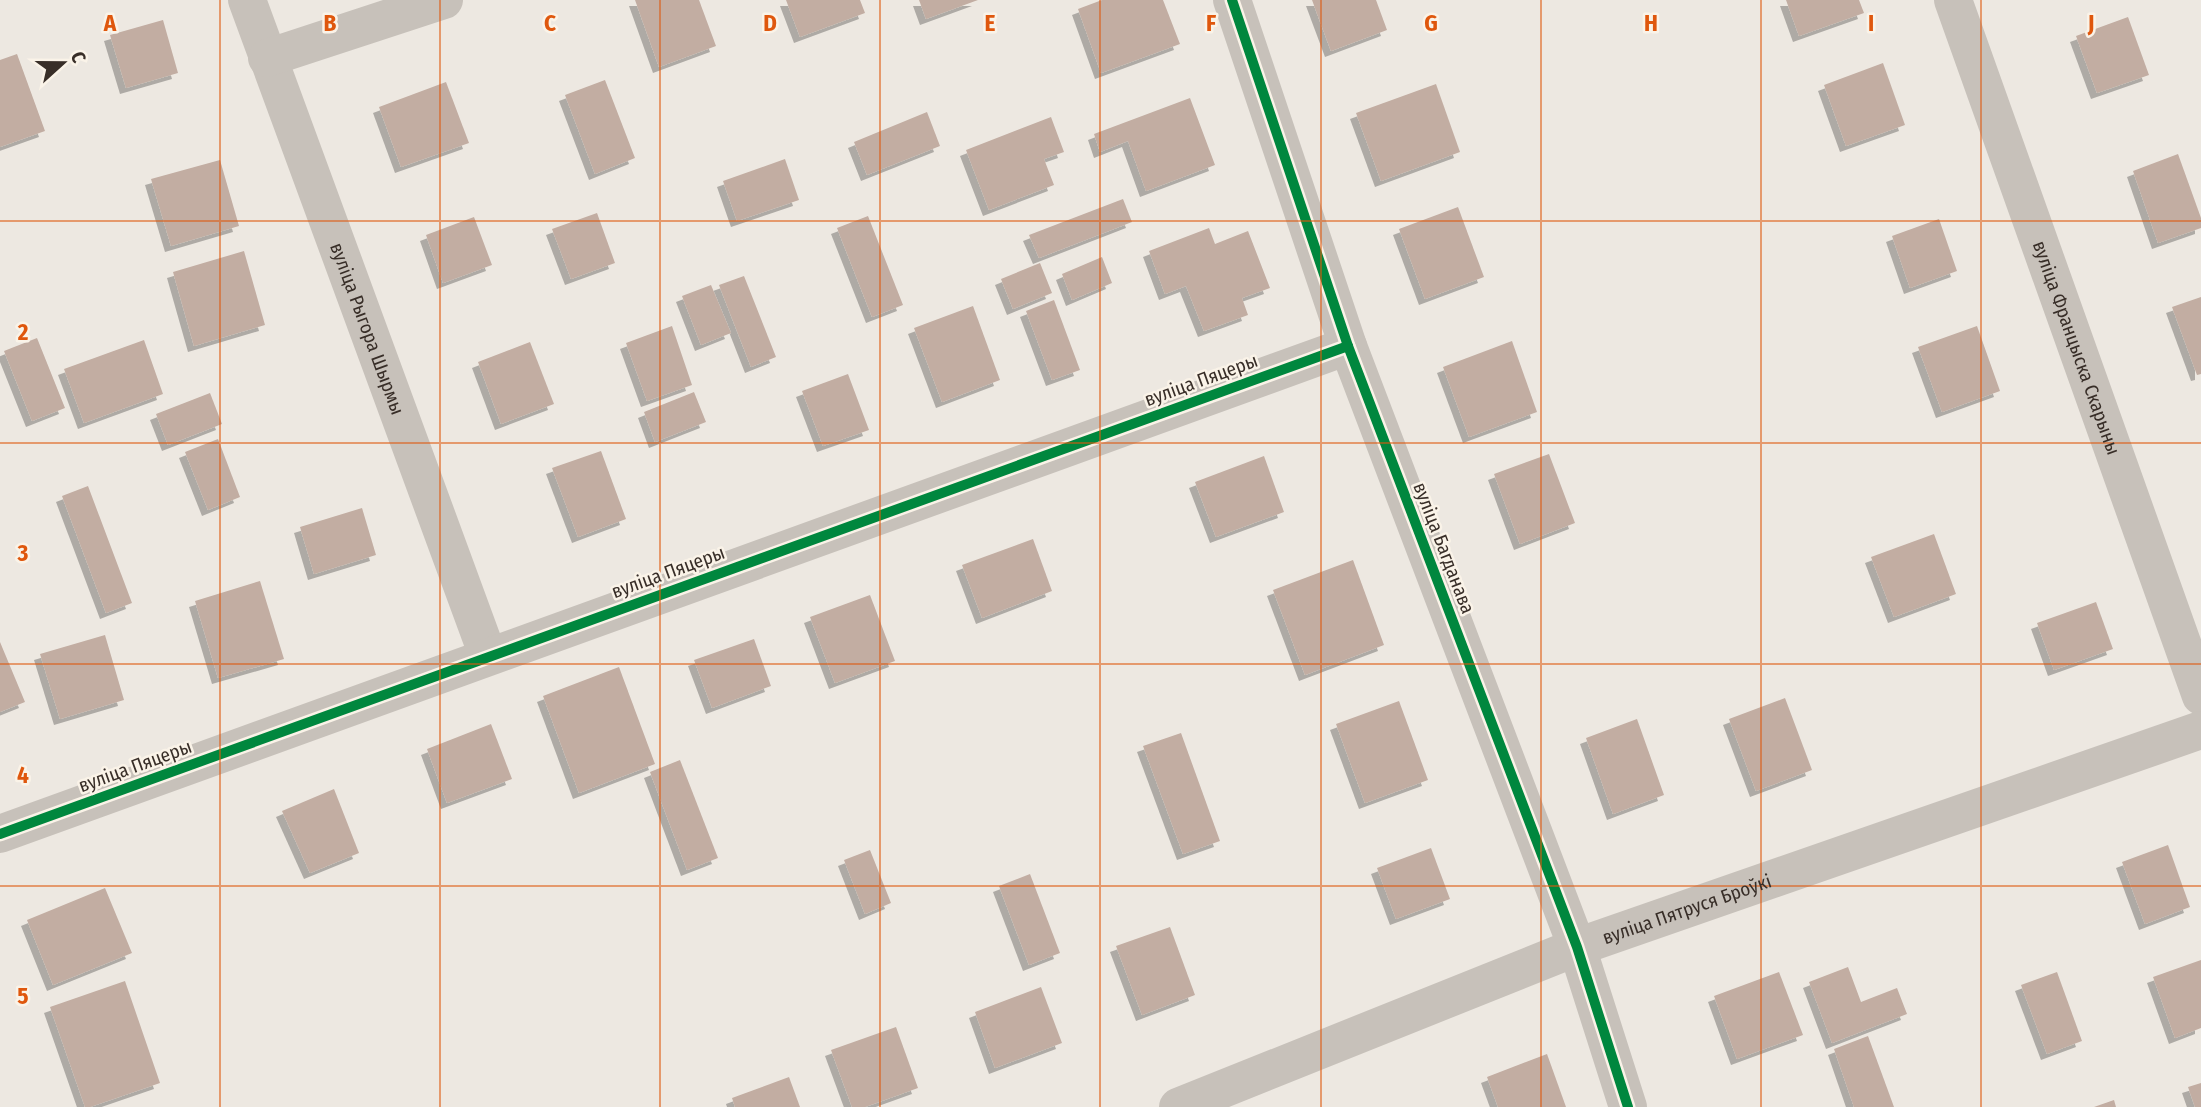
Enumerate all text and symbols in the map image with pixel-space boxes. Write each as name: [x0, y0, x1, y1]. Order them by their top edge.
text: A: [103, 9, 117, 37]
text: B: [324, 9, 337, 37]
text: C: [544, 9, 556, 37]
text: D: [763, 9, 777, 37]
text: E: [985, 9, 996, 37]
text: F: [1206, 9, 1216, 37]
text: G: [1424, 9, 1438, 37]
text: H: [1644, 9, 1658, 37]
text: I: [1868, 9, 1874, 37]
text: J: [2087, 9, 2094, 37]
north arrow: [28, 28, 98, 98]
text: С: [66, 48, 91, 66]
street label: вуліца Францыска Скарыны: [2028, 238, 2126, 458]
street label: вуліца Рыгора Шырмы: [326, 239, 410, 418]
text: 2: [17, 318, 29, 346]
street label: вуліца Пяцеры: [1141, 349, 1261, 411]
street label: вуліца Багданава: [1408, 479, 1480, 617]
text: 3: [17, 539, 29, 567]
street label: вуліца Пяцеры: [608, 541, 728, 603]
street label: вуліца Пяцеры: [75, 735, 195, 797]
text: 4: [17, 761, 29, 789]
street label: вуліца Пятруся Броўкі: [1599, 869, 1774, 949]
text: 5: [17, 982, 29, 1010]

